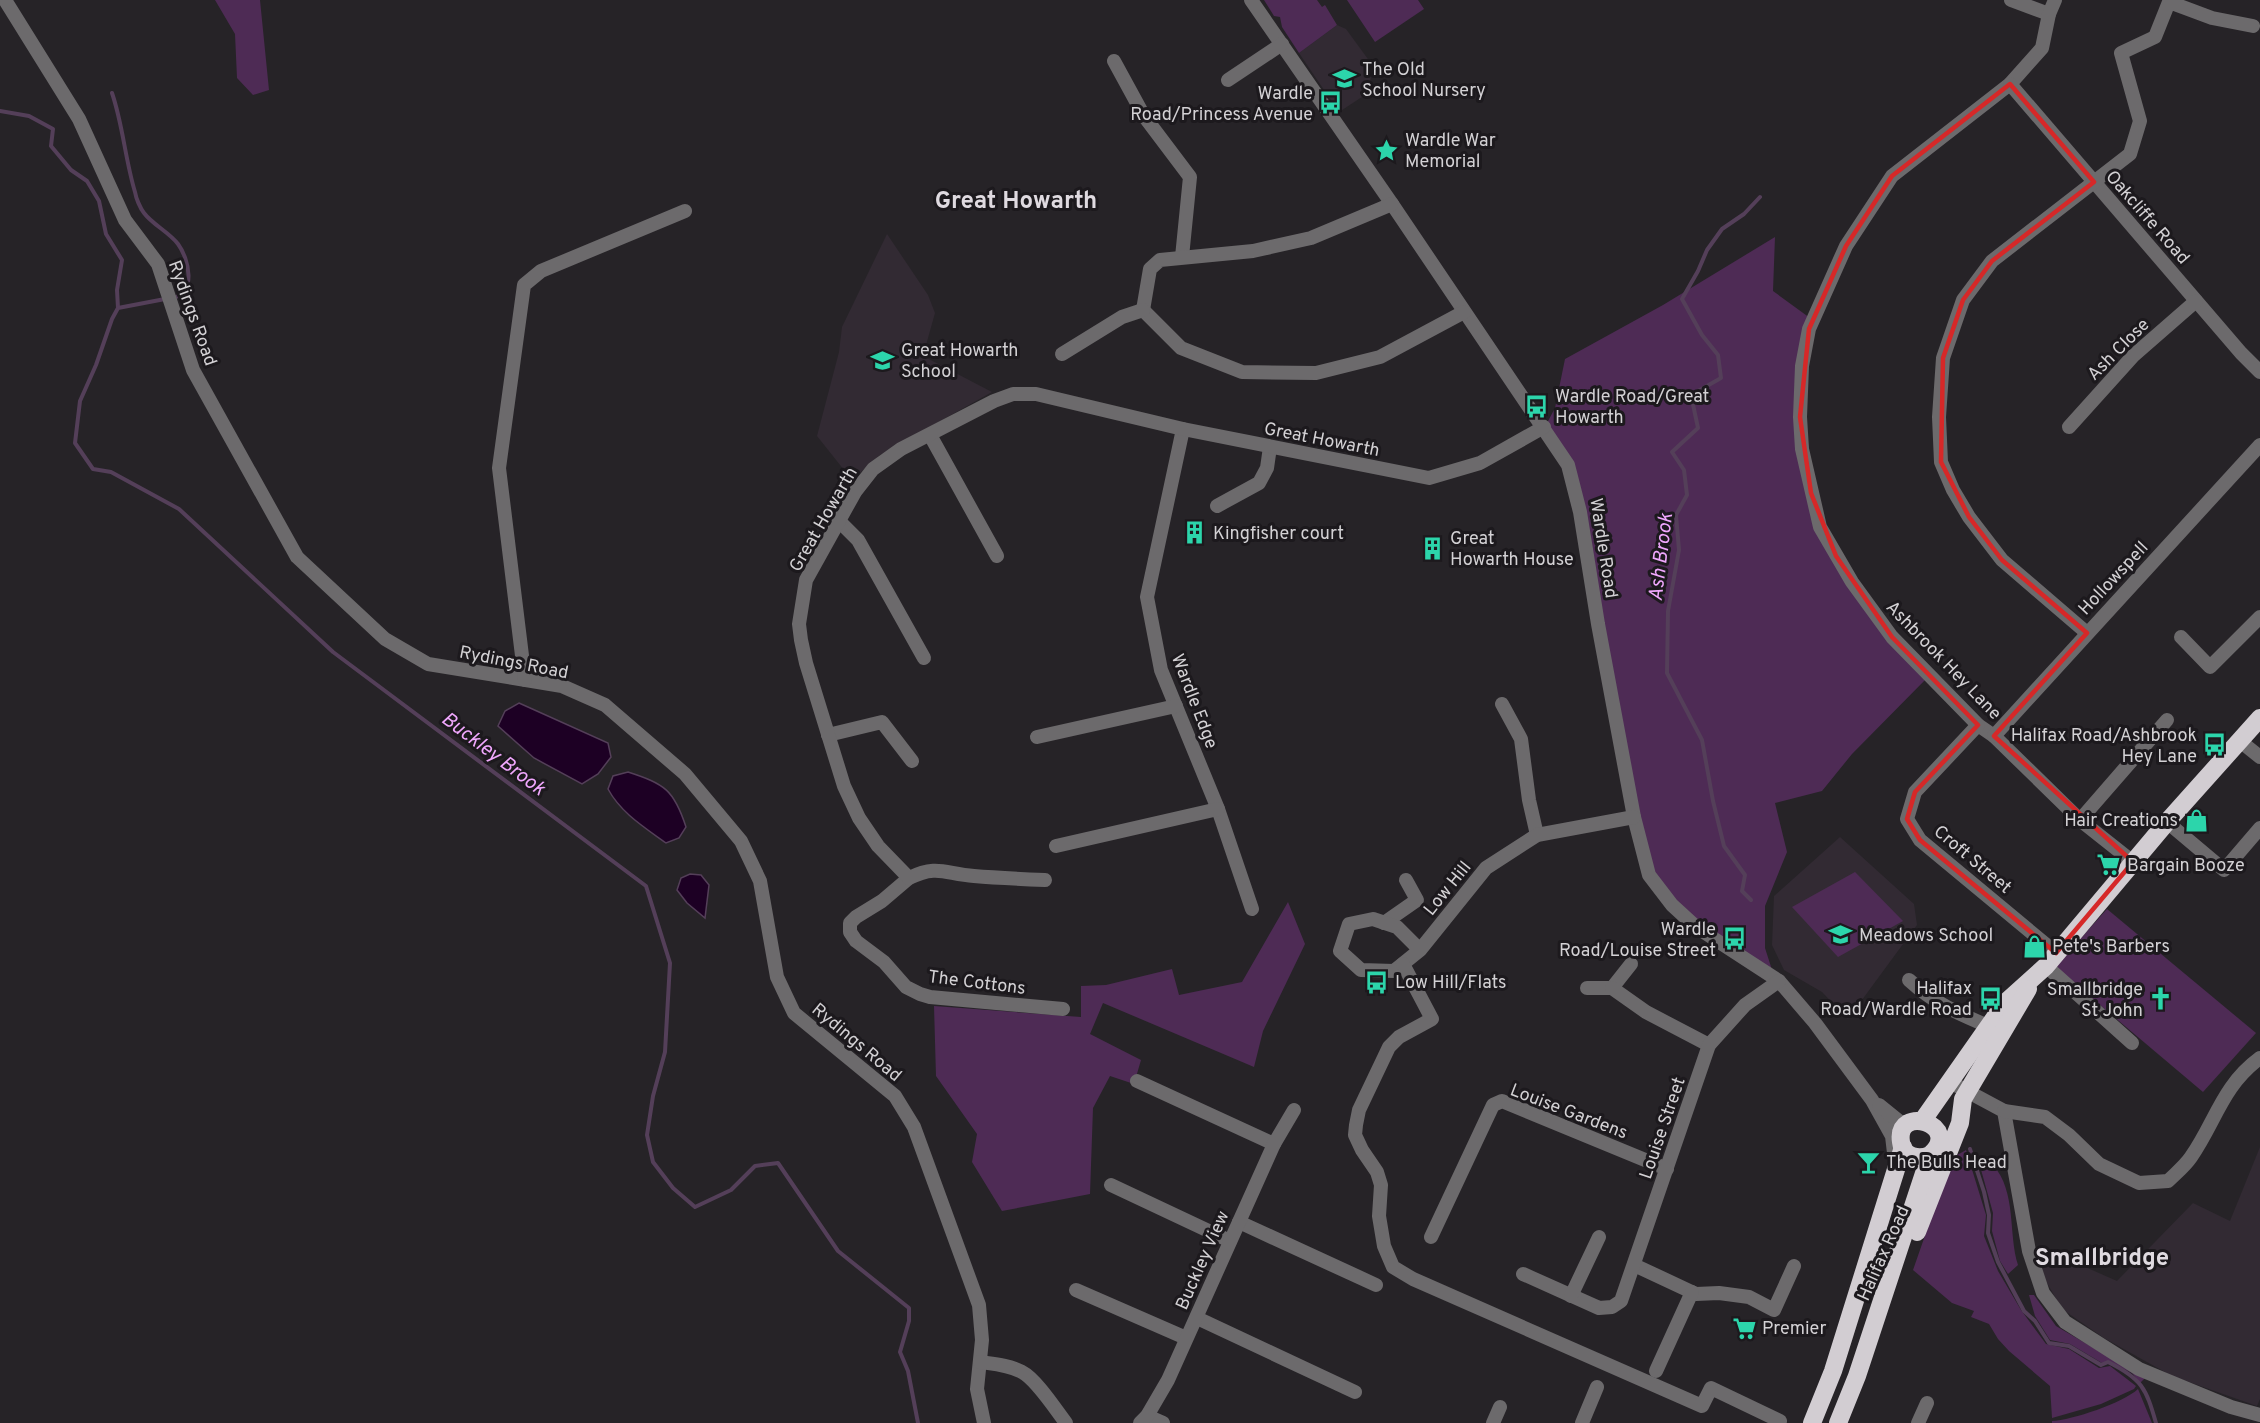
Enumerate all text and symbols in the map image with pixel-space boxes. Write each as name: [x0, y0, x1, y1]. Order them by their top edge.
place label: The Old School Nursery: [1362, 59, 1486, 103]
school or university icon: The Old School Nursery: [1331, 66, 1357, 92]
place label: Wardle Road/Princess Avenue: [1130, 83, 1313, 127]
bus stop icon: Wardle Road/Princess Avenue: [1318, 90, 1344, 116]
place label: Wardle War Memorial: [1405, 130, 1496, 174]
place icon: Wardle War Memorial: [1374, 137, 1400, 163]
street label: Oakcliffe Road: [2100, 166, 2194, 270]
district label: Great Howarth: [935, 187, 1097, 217]
street label: Rydings Road: [162, 258, 221, 369]
street label: Ash Close: [2083, 314, 2155, 386]
place label: Great Howarth School: [901, 340, 1019, 384]
school or university icon: Great Howarth School: [870, 347, 896, 373]
place label: Wardle Road/Great Howarth: [1555, 386, 1709, 430]
bus stop icon: Wardle Road/Great Howarth: [1524, 393, 1550, 419]
street label: Great Howarth: [1262, 418, 1382, 463]
street label: Great Howarth: [785, 463, 864, 576]
street label: Wardle Road: [1583, 496, 1622, 600]
water label: Ash Brook: [1644, 511, 1680, 603]
building icon: Kingfisher court: [1182, 520, 1208, 546]
place label: Kingfisher court: [1213, 523, 1344, 546]
place label: Great Howarth House: [1450, 528, 1574, 572]
building icon: Great Howarth House: [1419, 535, 1445, 561]
street label: Hollowspell: [2074, 537, 2154, 621]
street label: Ashbrook Hey Lane: [1880, 597, 2006, 726]
street label: Rydings Road: [457, 642, 570, 685]
street label: Wardle Edge: [1165, 651, 1222, 752]
water label: Buckley Brook: [435, 707, 551, 803]
place label: Halifax Road/Ashbrook Hey Lane: [2011, 725, 2197, 769]
bus stop icon: Halifax Road/Ashbrook Hey Lane: [2202, 732, 2228, 758]
shop icon: Hair Creations: [2183, 807, 2209, 833]
place label: Hair Creations: [2064, 810, 2178, 833]
street label: Croft Street: [1928, 821, 2016, 899]
supermarket icon: Bargain Booze: [2096, 852, 2122, 878]
place label: Bargain Booze: [2127, 855, 2245, 878]
street label: Low Hill: [1419, 857, 1477, 921]
place label: Wardle Road/Louise Street: [1559, 919, 1716, 963]
school or university icon: Meadows School: [1828, 922, 1854, 948]
place label: Meadows School: [1859, 925, 1993, 948]
bus stop icon: Wardle Road/Louise Street: [1721, 926, 1747, 952]
shop icon: Pete's Barbers: [2021, 933, 2047, 959]
place label: Pete's Barbers: [2052, 936, 2170, 959]
street label: The Cottons: [927, 966, 1027, 1001]
bus stop icon: Low Hill/Flats: [1364, 969, 1390, 995]
place label: Low Hill/Flats: [1395, 972, 1506, 995]
place label: Halifax Road/Wardle Road: [1820, 978, 1972, 1022]
place label: Smallbridge St John: [2047, 979, 2143, 1023]
bus stop icon: Halifax Road/Wardle Road: [1977, 985, 2003, 1011]
church icon: Smallbridge St John: [2148, 986, 2174, 1012]
street label: Rydings Road: [806, 999, 906, 1088]
street label: Louise Street: [1635, 1074, 1692, 1183]
street label: Louise Gardens: [1506, 1079, 1631, 1145]
bar icon: The Bulls Head: [1855, 1149, 1881, 1175]
place label: The Bulls Head: [1886, 1152, 2007, 1175]
street label: Halifax Road: [1853, 1202, 1916, 1305]
street label: Buckley View: [1171, 1207, 1236, 1314]
district label: Smallbridge: [2035, 1244, 2169, 1274]
supermarket icon: Premier: [1731, 1315, 1757, 1341]
place label: Premier: [1762, 1318, 1826, 1341]

